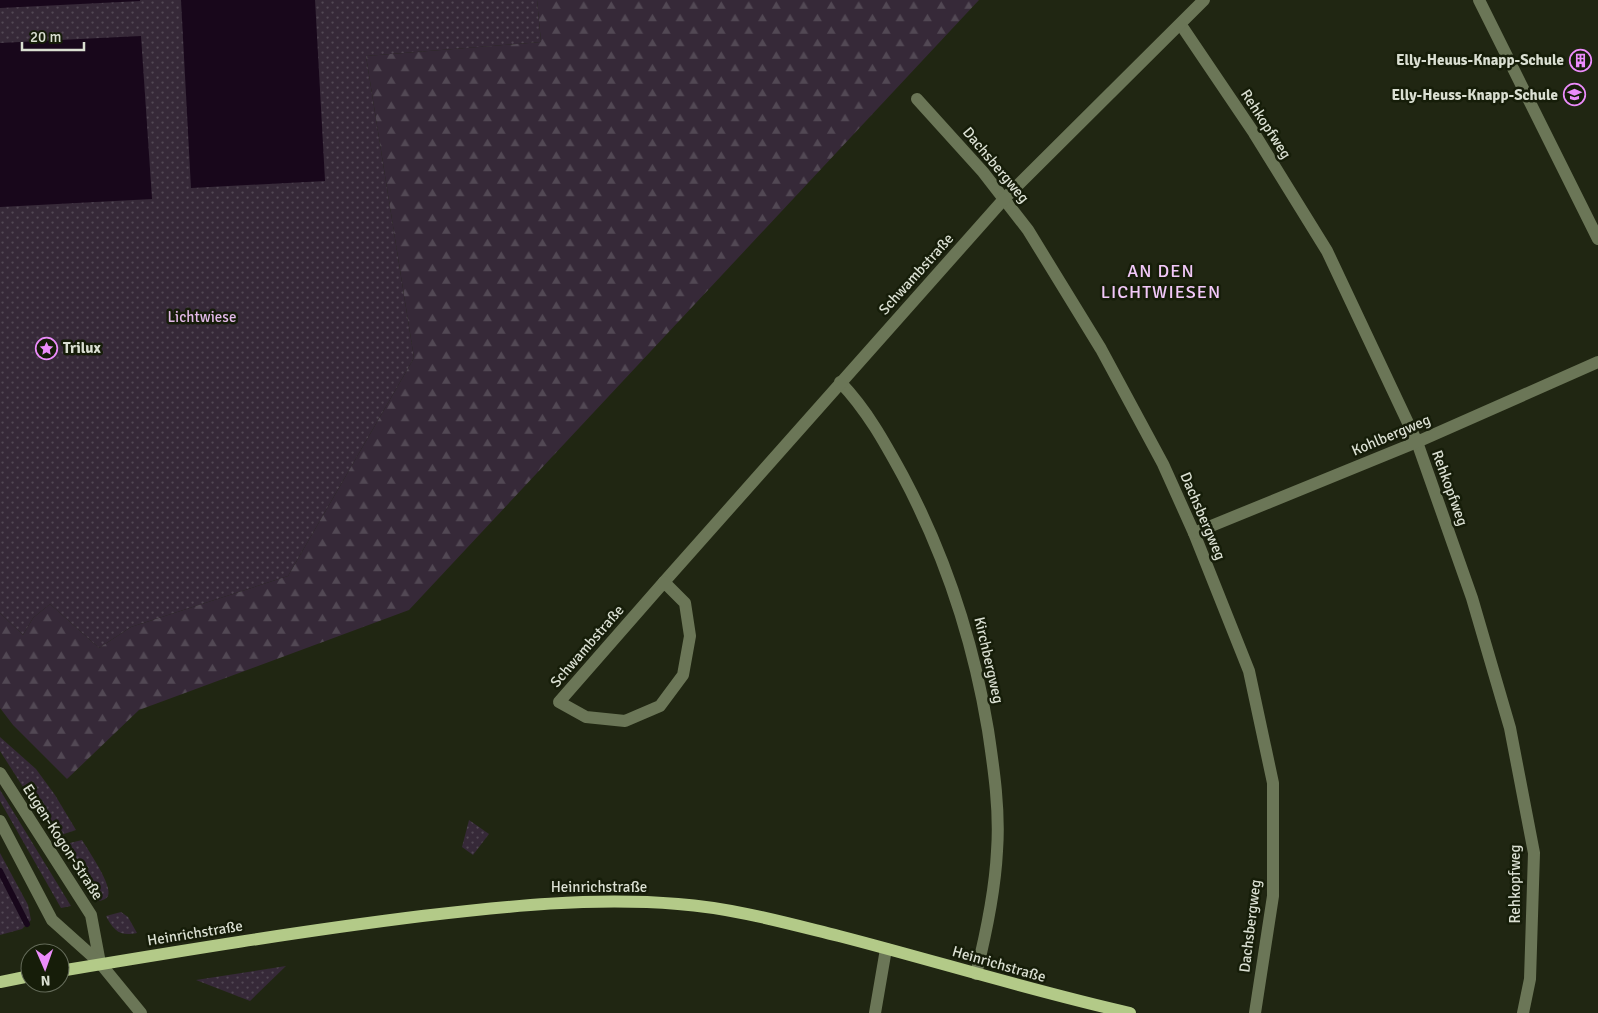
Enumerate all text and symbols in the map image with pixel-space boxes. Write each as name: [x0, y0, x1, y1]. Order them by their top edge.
scale bar: [22, 20, 85, 52]
text: 20 m: [30, 28, 61, 46]
building icon: Elly-Heuus-Knapp-Schule: [1568, 48, 1592, 72]
place label: Elly-Heuus-Knapp-Schule: [1396, 51, 1564, 69]
school or university icon: Elly-Heuss-Knapp-Schule: [1562, 83, 1586, 107]
street label: Rehkopfweg: [1237, 86, 1295, 162]
place label: Elly-Heuss-Knapp-Schule: [1392, 86, 1558, 104]
street label: Dachsbergweg: [959, 123, 1033, 207]
street label: Schwambstraße: [875, 230, 957, 318]
district label: AN DEN LICHTWIESEN: [1101, 260, 1221, 303]
park label: Lichtwiese: [168, 308, 236, 326]
place icon: Trilux: [35, 336, 59, 360]
place label: Trilux: [63, 339, 101, 357]
street label: Kohlbergweg: [1349, 410, 1433, 460]
street label: Rehkopfweg: [1428, 448, 1472, 528]
street label: Dachsbergweg: [1176, 469, 1230, 563]
street label: Schwambstraße: [546, 601, 628, 691]
street label: Kirchbergweg: [970, 615, 1008, 705]
street label: Eugen-Kogon-Straße: [19, 781, 107, 903]
street label: Rehkopfweg: [1506, 844, 1524, 924]
street label: Heinrichstraße: [551, 878, 647, 896]
street label: Dachsbergweg: [1235, 878, 1265, 974]
street label: Heinrichstraße: [146, 917, 244, 949]
street label: Heinrichstraße: [950, 942, 1048, 986]
north arrow: [20, 943, 70, 993]
text: N: [40, 972, 51, 989]

